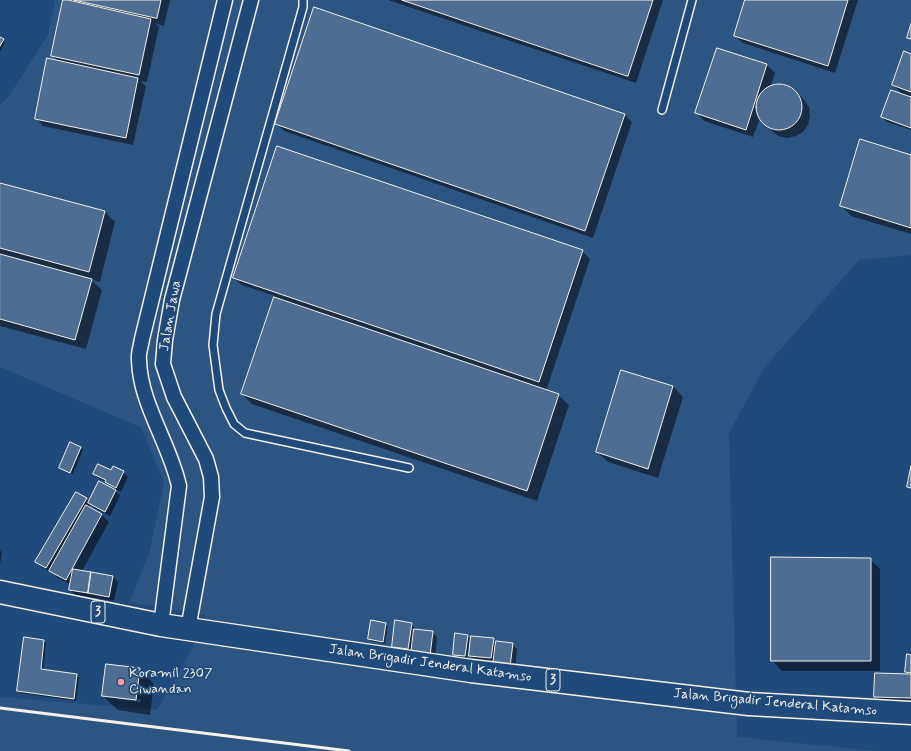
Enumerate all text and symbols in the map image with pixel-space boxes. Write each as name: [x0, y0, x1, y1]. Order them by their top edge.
street label: Jalan Jawa: [157, 279, 185, 353]
road number: 3: [91, 601, 105, 623]
street label: Jalan Brigadir Jenderal Katamso: [328, 641, 532, 687]
place label: Koramil 2307 Ciwandan: [129, 666, 212, 698]
road number: 3: [546, 669, 560, 691]
marker: Koramil 2307 Ciwandan: [116, 677, 126, 687]
street label: Jalan Brigadir Jenderal Katamso: [672, 686, 878, 720]

